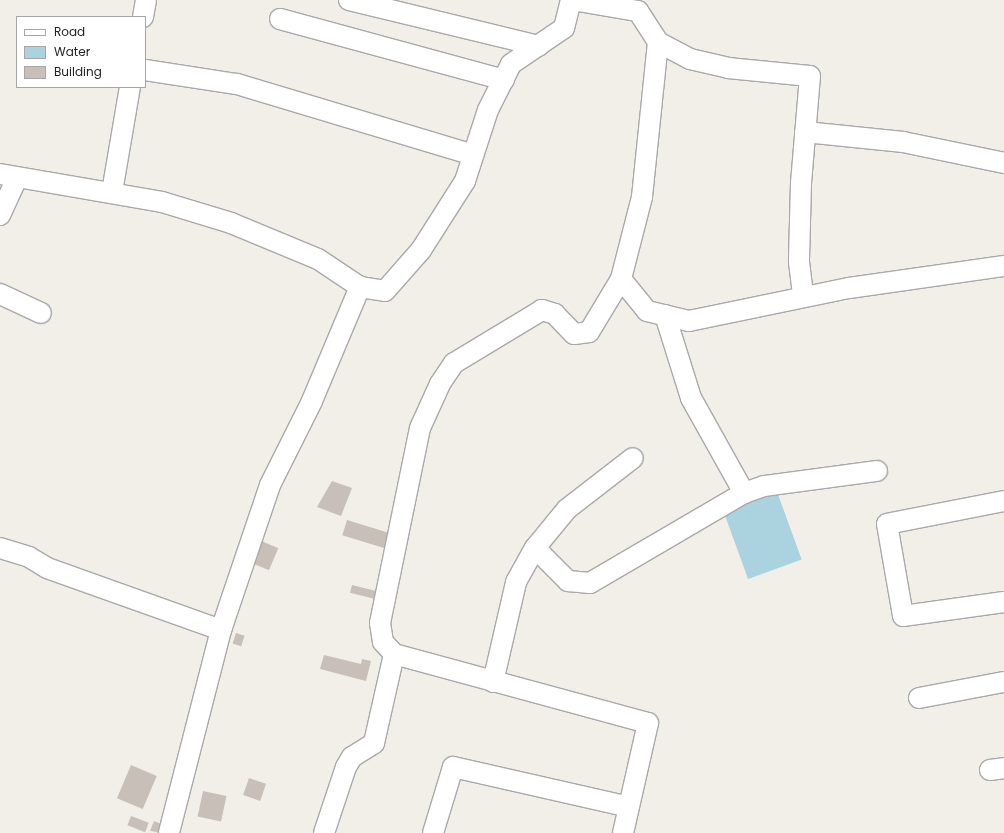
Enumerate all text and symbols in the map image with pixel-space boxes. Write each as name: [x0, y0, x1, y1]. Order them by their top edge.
legend: [16, 16, 146, 88]
text: Road: [54, 23, 85, 40]
text: Water: [54, 43, 90, 60]
text: Building: [54, 63, 102, 80]

